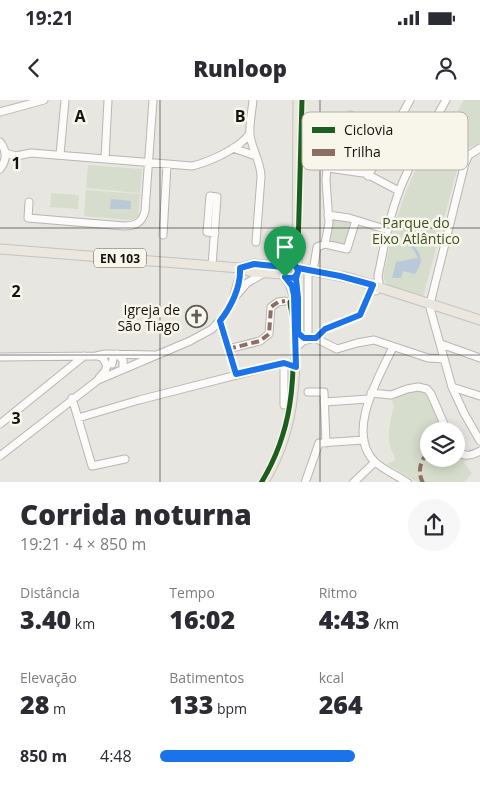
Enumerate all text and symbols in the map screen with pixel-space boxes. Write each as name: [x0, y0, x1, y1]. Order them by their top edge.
text: 19:21: [25, 5, 74, 31]
text: Runloop: [193, 53, 287, 83]
icon: back: [20, 54, 48, 82]
icon: person: [432, 54, 460, 82]
text: A: [74, 105, 86, 127]
text: B: [235, 105, 245, 127]
legend: [302, 112, 468, 170]
text: Ciclovia: [344, 120, 393, 139]
text: Trilha: [344, 142, 381, 161]
text: 1: [11, 152, 21, 174]
park label: Parque do Eixo Atlântico: [372, 213, 460, 248]
pin: [264, 226, 306, 277]
icon: arrive: [271, 233, 299, 261]
road number: EN 103: [94, 248, 146, 268]
text: 2: [11, 280, 21, 302]
place label: Igreja de São Tiago: [117, 300, 180, 335]
church icon: Igreja de São Tiago: [184, 305, 208, 329]
text: 3: [11, 407, 21, 429]
map controls: [420, 422, 465, 467]
button: layers: [420, 422, 465, 467]
text: Corrida noturna: [20, 495, 252, 533]
button: share: [408, 499, 460, 551]
text: 19:21 · 4 × 850 m: [20, 533, 146, 555]
text: Distância: [20, 583, 80, 602]
text: Tempo: [169, 583, 215, 602]
text: Ritmo: [319, 583, 357, 602]
text: 3.40: [20, 602, 71, 636]
text: 16:02: [169, 602, 235, 636]
text: 4:43: [319, 602, 370, 636]
text: km: [71, 614, 95, 633]
text: /km: [370, 614, 399, 633]
text: Elevação: [20, 668, 77, 687]
text: Batimentos: [169, 668, 244, 687]
text: kcal: [319, 668, 344, 687]
text: 28: [20, 687, 49, 721]
text: 133: [169, 687, 213, 721]
text: 264: [319, 687, 363, 721]
text: m: [49, 699, 66, 718]
text: bpm: [213, 699, 247, 718]
text: 850 m: [20, 745, 67, 767]
text: 4:48: [100, 745, 132, 767]

